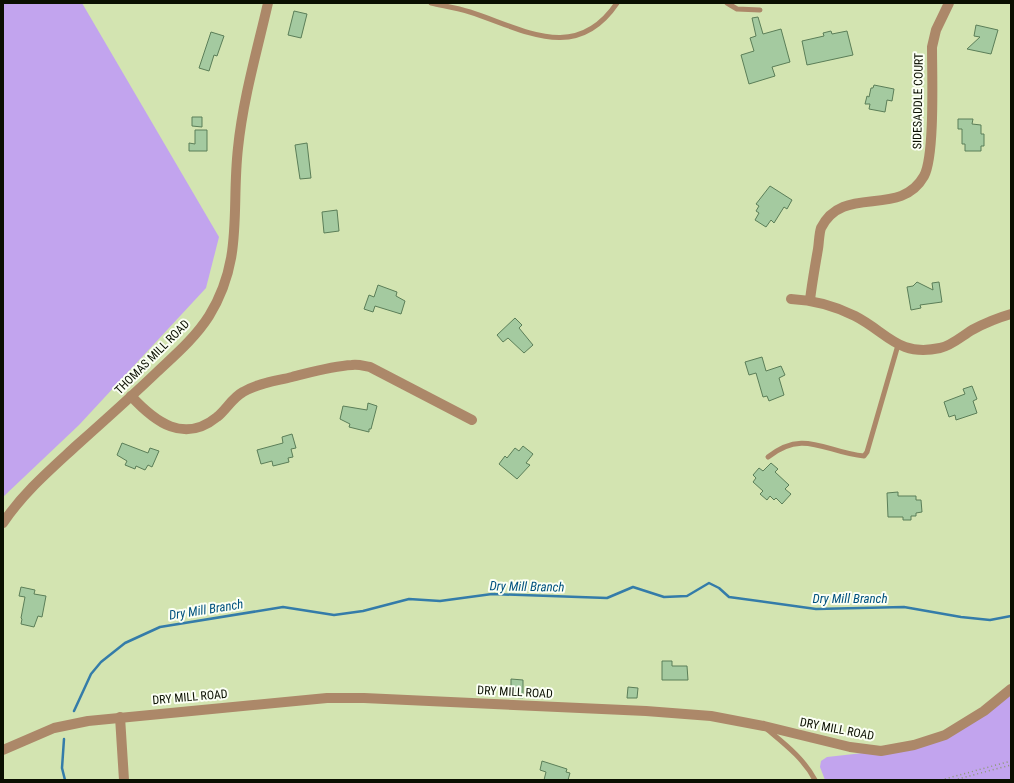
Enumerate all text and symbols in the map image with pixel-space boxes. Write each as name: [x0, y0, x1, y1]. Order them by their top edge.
street label: SIDESADDLE COURT: [910, 53, 926, 149]
street label: THOMAS MILL ROAD: [112, 317, 192, 397]
water label: Dry Mill Branch: [489, 578, 565, 595]
water label: Dry Mill Branch: [812, 591, 888, 606]
water label: Dry Mill Branch: [168, 596, 244, 623]
street label: DRY MILL ROAD: [477, 683, 553, 701]
street label: DRY MILL ROAD: [152, 687, 228, 707]
street label: DRY MILL ROAD: [799, 715, 876, 743]

